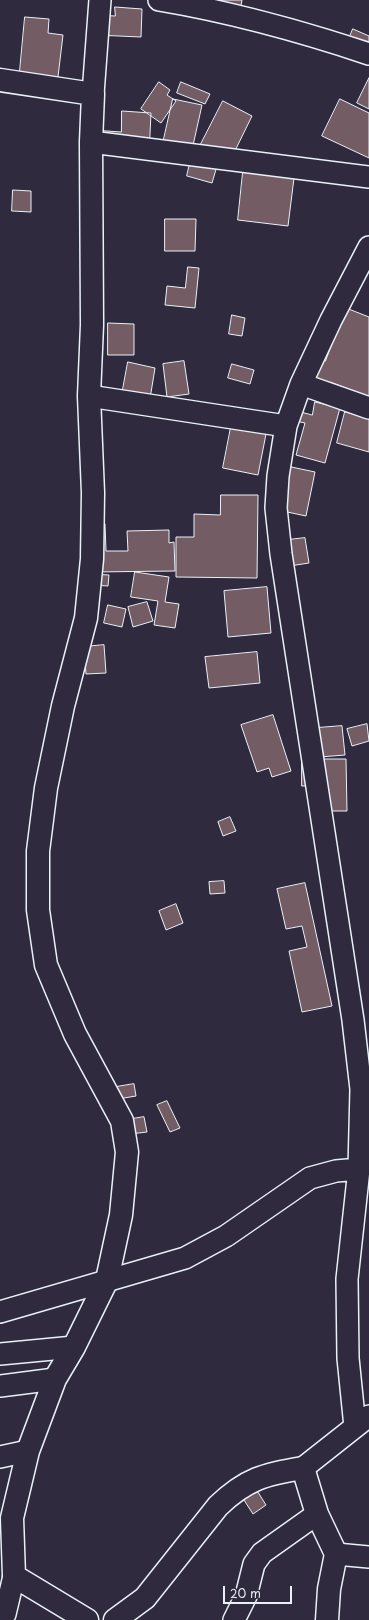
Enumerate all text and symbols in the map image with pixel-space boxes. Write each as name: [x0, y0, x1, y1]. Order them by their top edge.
scale bar: [225, 1578, 294, 1604]
text: 20 m: [230, 1584, 261, 1602]

